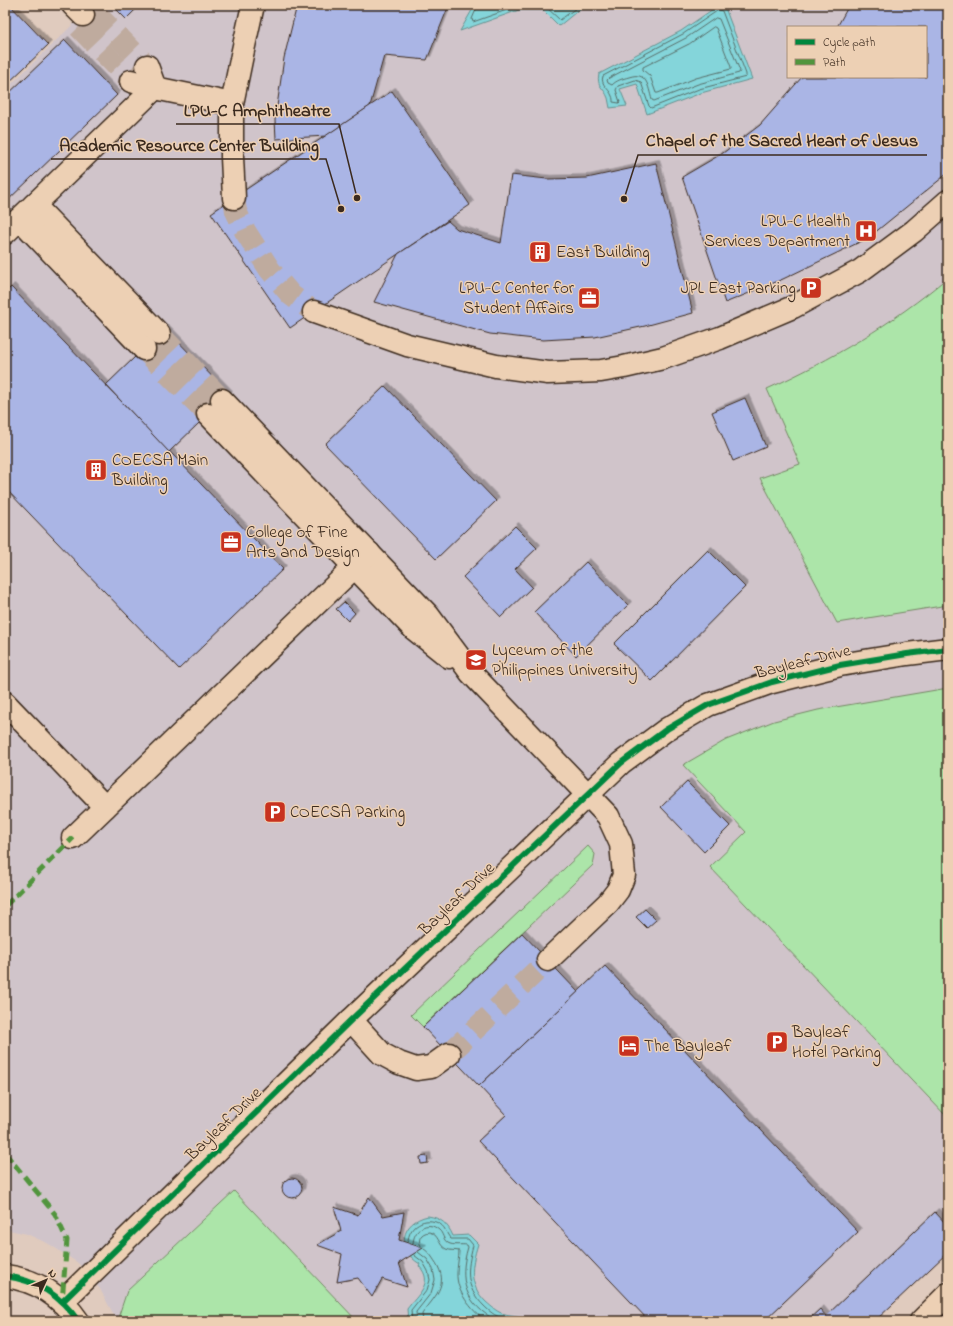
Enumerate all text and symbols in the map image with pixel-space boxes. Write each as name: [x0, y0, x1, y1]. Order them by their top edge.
legend: [787, 26, 927, 78]
text: Cycle path: [823, 34, 875, 53]
text: Path: [823, 54, 846, 72]
callout: LPU-C Amphitheatre: [176, 94, 339, 124]
text: LPU-C Amphitheatre: [184, 99, 331, 125]
callout: Chapel of the Sacred Heart of Jesus: [638, 125, 927, 155]
callout: Academic Resource Center Building: [51, 129, 326, 159]
text: Chapel of the Sacred Heart of Jesus: [646, 129, 918, 155]
text: Academic Resource Center Building: [59, 134, 319, 161]
place label: LPU-C Health Services Department: [704, 209, 850, 254]
hospital icon: LPU-C Health Services Department: [853, 218, 879, 244]
building icon: East Building: [527, 239, 553, 265]
place label: East Building: [556, 240, 650, 267]
parking icon: JPL East Parking: [798, 275, 824, 301]
place label: LPU-C Center for Student Affairs: [459, 276, 575, 321]
place label: JPL East Parking: [680, 276, 796, 303]
office icon: LPU-C Center for Student Affairs: [576, 285, 602, 311]
place label: COECSA Main Building: [111, 448, 208, 495]
building icon: COECSA Main Building: [83, 457, 109, 483]
place label: College of Fine Arts and Design: [246, 520, 360, 567]
office icon: College of Fine Arts and Design: [218, 529, 244, 555]
place label: Lyceum of the Philippines University: [492, 638, 637, 684]
street label: Bayleaf Drive: [752, 638, 854, 687]
school or university icon: Lyceum of the Philippines University: [463, 647, 489, 673]
parking icon: COECSA Parking: [262, 799, 288, 825]
place label: COECSA Parking: [290, 800, 405, 827]
street label: Bayleaf Drive: [413, 856, 502, 943]
place label: Bayleaf Hotel Parking: [791, 1020, 881, 1067]
parking icon: Bayleaf Hotel Parking: [764, 1029, 790, 1055]
hotel icon: The Bayleaf: [616, 1033, 642, 1059]
place label: The Bayleaf: [644, 1034, 731, 1060]
street label: Bayleaf Drive: [180, 1081, 269, 1168]
north arrow: [26, 1260, 66, 1300]
text: N: [44, 1266, 61, 1282]

